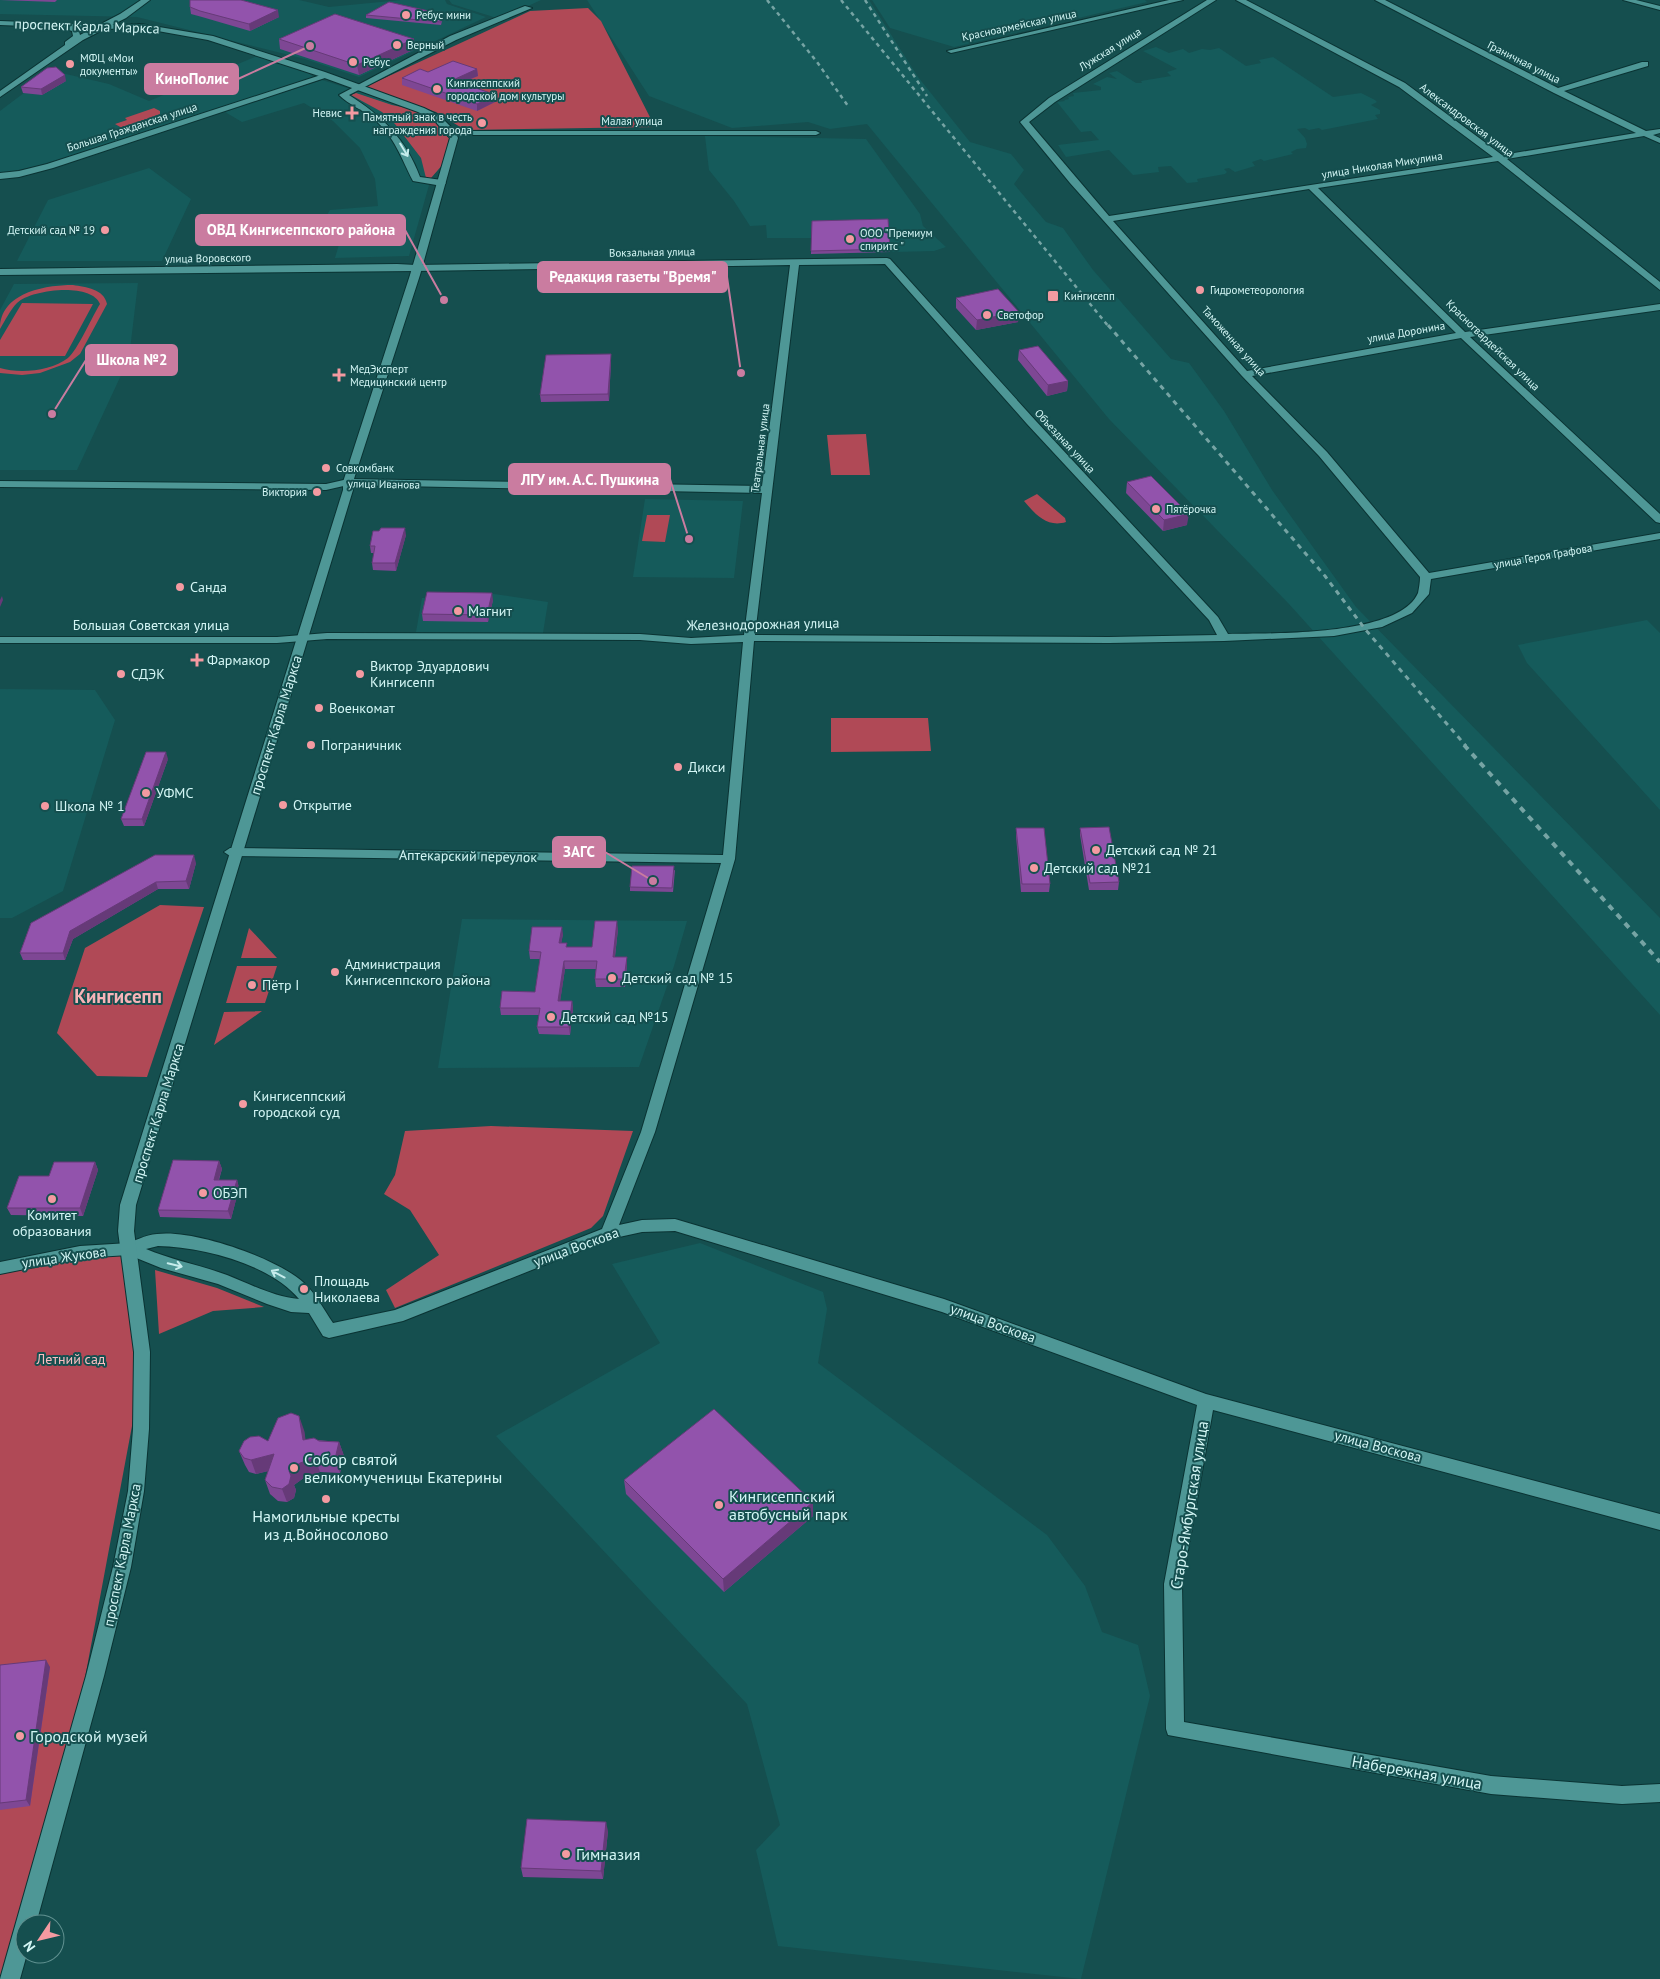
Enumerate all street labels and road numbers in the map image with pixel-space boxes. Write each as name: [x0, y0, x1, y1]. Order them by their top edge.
street label: Красноармейская улица: [960, 6, 1078, 44]
street label: проспект Карла Маркса: [14, 14, 160, 38]
street label: Лужская улица: [1075, 24, 1144, 74]
street label: Граничная улица: [1485, 38, 1563, 86]
street label: Александровская улица: [1417, 80, 1517, 160]
street label: Большая Гражданская улица: [65, 99, 199, 155]
street label: Малая улица: [601, 114, 663, 128]
street label: улица Николая Микулина: [1320, 149, 1444, 181]
street label: Вокзальная улица: [609, 244, 695, 260]
street label: улица Воровского: [165, 250, 251, 266]
street label: Красногвардейская улица: [1443, 296, 1543, 394]
street label: Таможенная улица: [1199, 303, 1269, 379]
street label: улица Доронина: [1366, 318, 1446, 346]
street label: Театральная улица: [748, 403, 772, 493]
street label: Объездная улица: [1032, 406, 1098, 476]
street label: улица Иванова: [348, 476, 420, 492]
street label: улица Героя Графова: [1493, 540, 1593, 572]
street label: Железнодорожная улица: [685, 614, 840, 634]
street label: Большая Советская улица: [73, 616, 229, 634]
street label: проспект Карла Маркса: [246, 653, 306, 797]
street label: Аптекарский переулок: [399, 846, 537, 866]
street label: проспект Карла Маркса: [128, 1041, 188, 1185]
street label: улица Воскова: [531, 1223, 621, 1271]
street label: улица Жукова: [21, 1242, 107, 1272]
street label: улица Воскова: [948, 1299, 1038, 1347]
street label: Старо-Ямбургская улица: [1166, 1419, 1212, 1591]
street label: улица Воскова: [1333, 1426, 1424, 1466]
street label: проспект Карла Маркса: [99, 1482, 145, 1628]
street label: Набережная улица: [1350, 1751, 1484, 1793]

